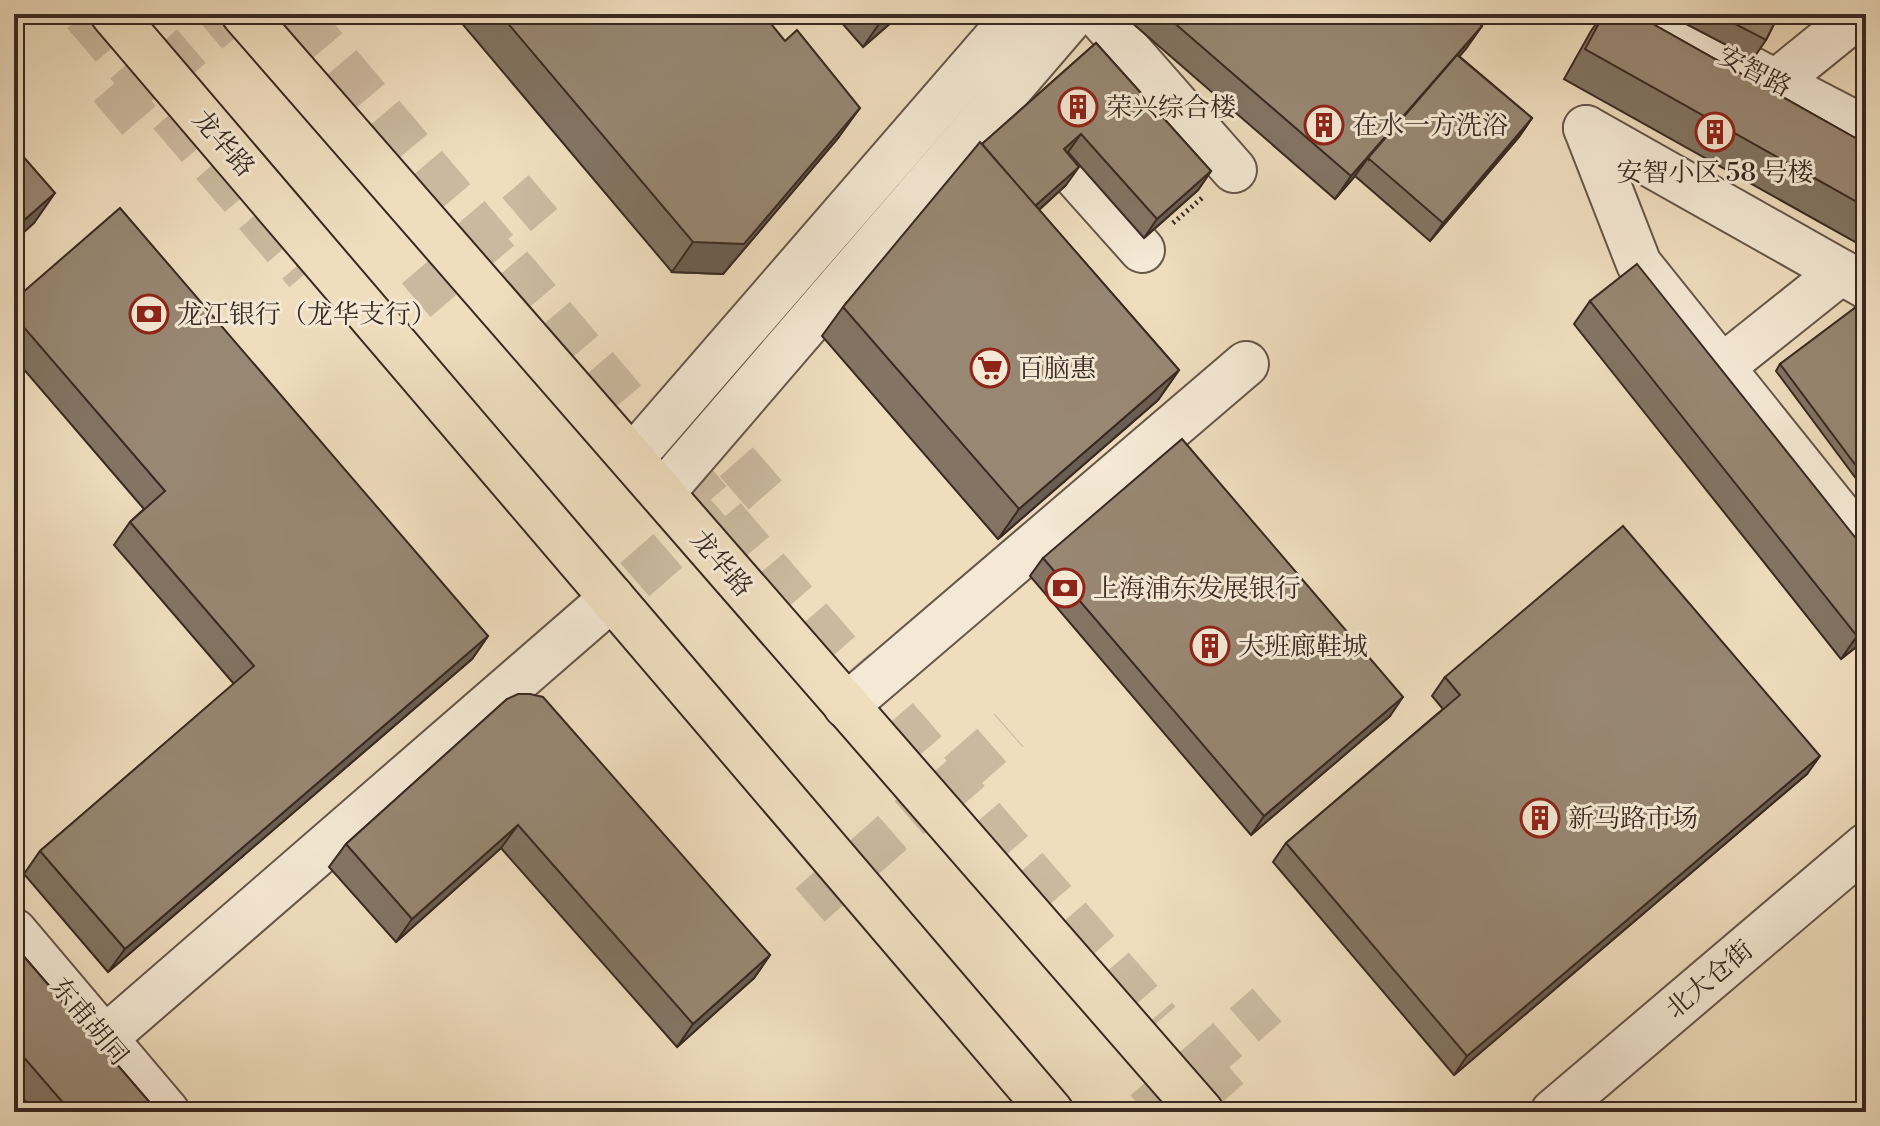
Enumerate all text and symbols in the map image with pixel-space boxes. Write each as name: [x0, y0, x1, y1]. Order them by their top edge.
street label: 安智路: [1713, 40, 1797, 104]
building icon: 荣兴综合楼: [1057, 86, 1099, 128]
place label: 荣兴综合楼: [1106, 92, 1236, 124]
street label: 龙华路: [186, 104, 261, 184]
building icon: 在水一方洗浴: [1303, 104, 1345, 146]
place label: 在水一方洗浴: [1352, 110, 1508, 142]
building icon: 安智小区 58 号楼: [1694, 111, 1736, 153]
place label: 安智小区 58 号楼: [1617, 157, 1813, 189]
bank icon: 龙江银行（龙华支行）: [128, 293, 170, 335]
place label: 龙江银行（龙华支行）: [177, 299, 437, 331]
supermarket icon: 百脑惠: [969, 347, 1011, 389]
place label: 百脑惠: [1018, 353, 1096, 385]
street label: 龙华路: [684, 524, 759, 604]
bank icon: 上海浦东发展银行: [1044, 567, 1086, 609]
place label: 上海浦东发展银行: [1093, 573, 1301, 605]
building icon: 大班廊鞋城: [1189, 625, 1231, 667]
place label: 大班廊鞋城: [1238, 631, 1368, 663]
building icon: 新马路市场: [1519, 797, 1561, 839]
place label: 新马路市场: [1568, 803, 1698, 835]
street label: 北大仓街: [1660, 934, 1760, 1025]
street label: 东甫胡同: [44, 972, 135, 1072]

